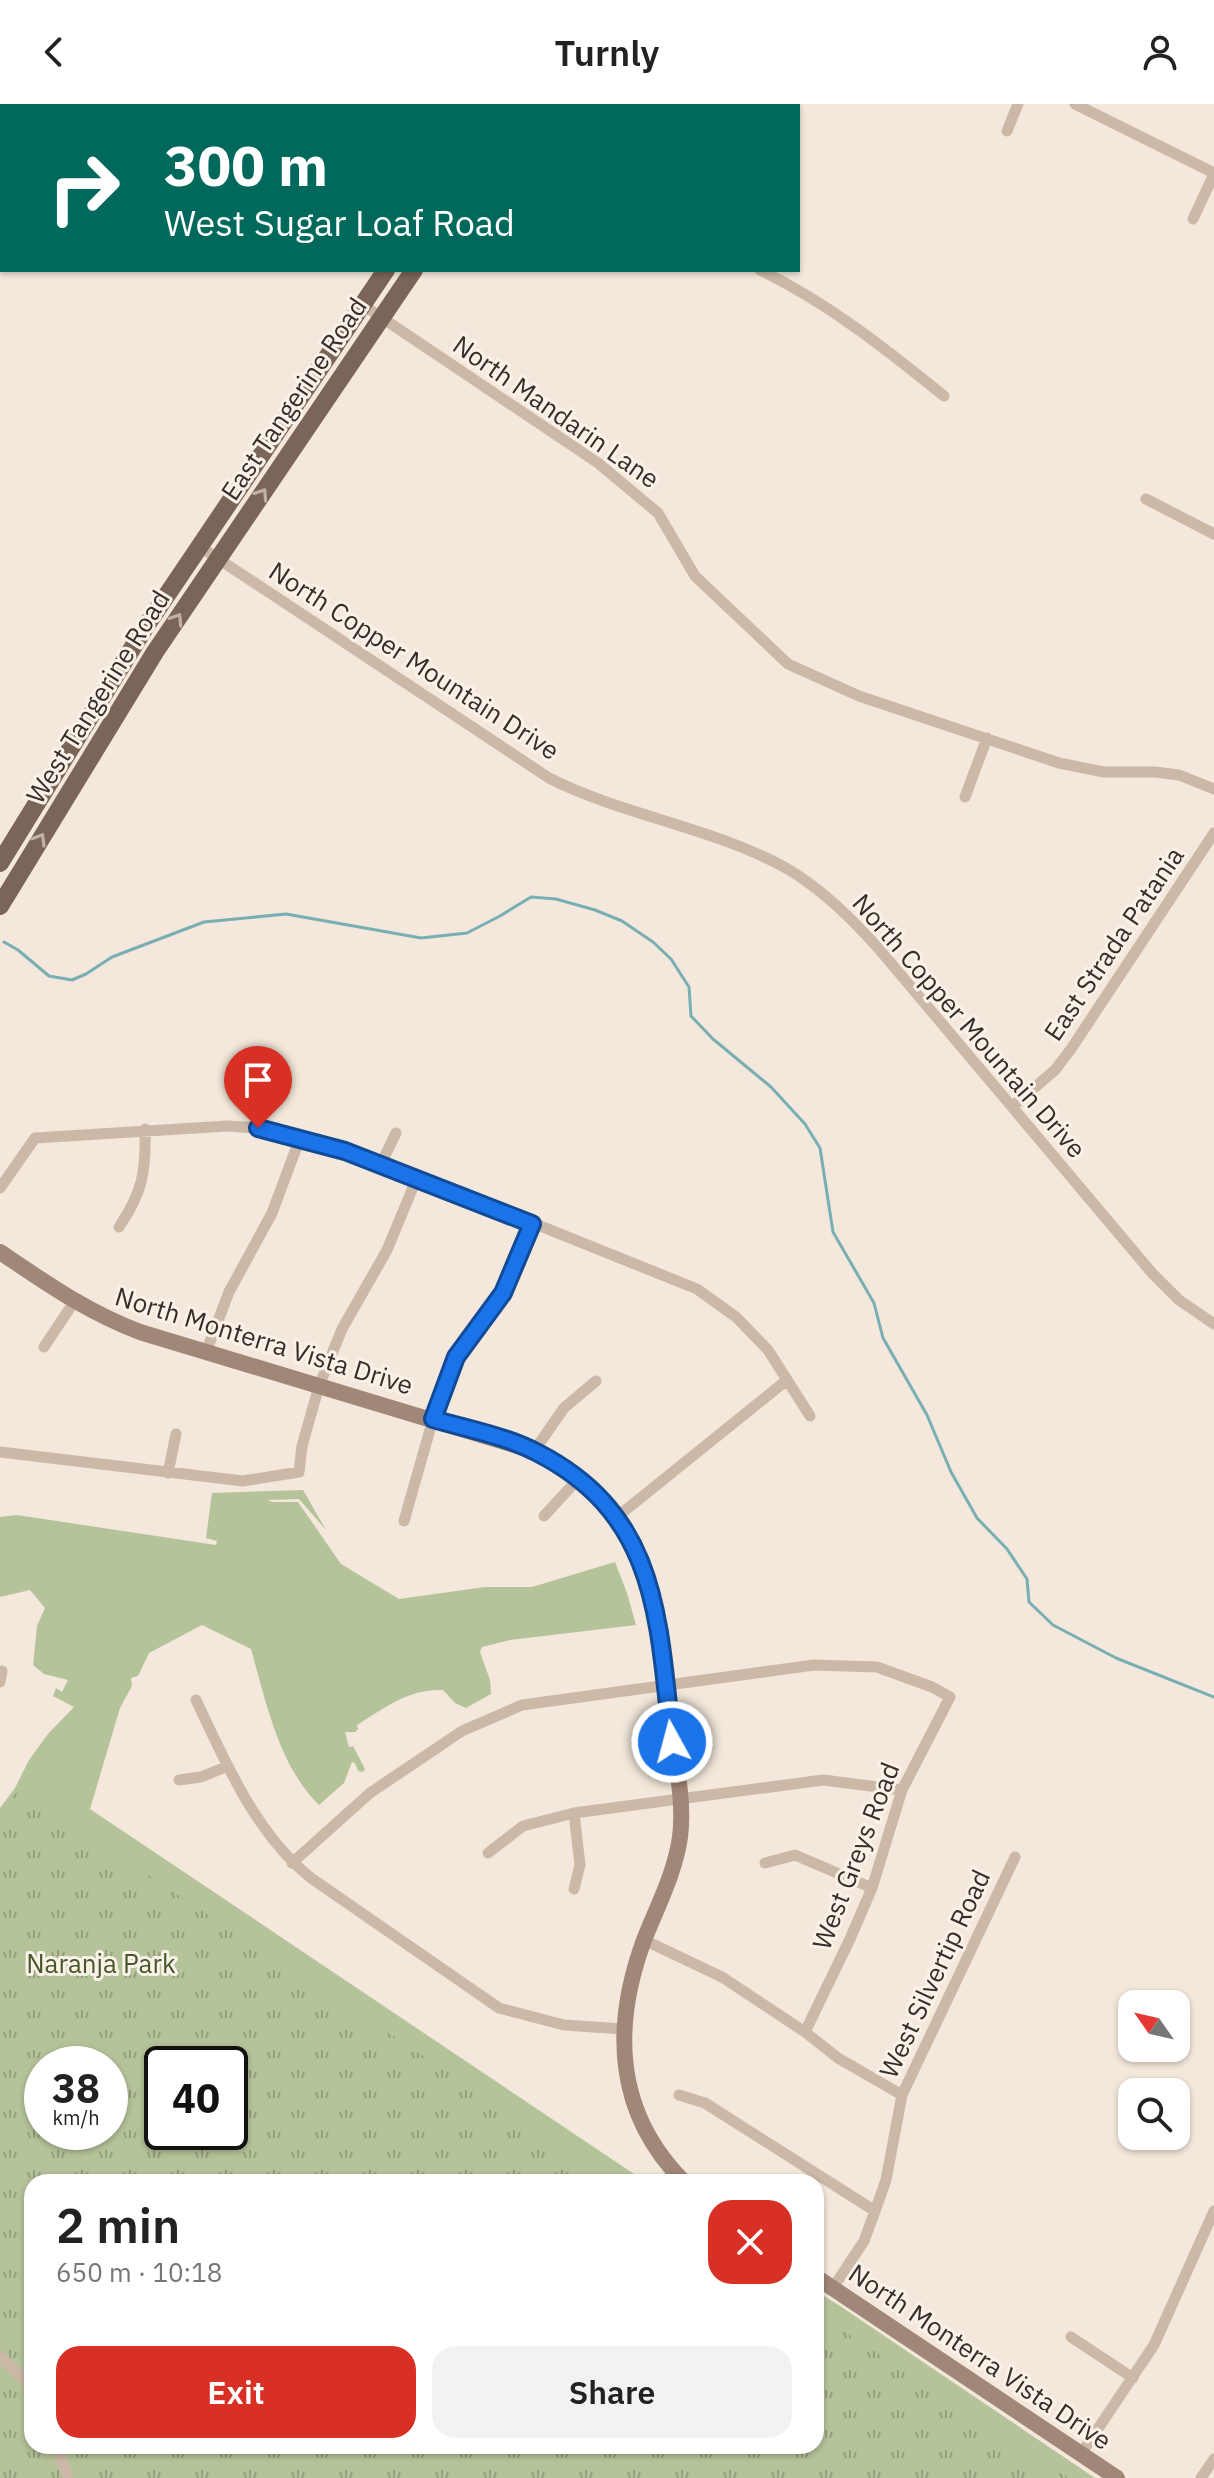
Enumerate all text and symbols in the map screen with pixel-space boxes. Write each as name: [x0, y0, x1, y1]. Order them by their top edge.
text: Turnly: [555, 29, 659, 76]
icon: back: [32, 30, 76, 74]
icon: person: [1138, 30, 1182, 74]
text: 300 m: [164, 129, 328, 201]
icon: right: [32, 136, 136, 240]
text: West Sugar Loaf Road: [164, 199, 515, 246]
street label: East Tangerine Road: [213, 291, 374, 506]
street label: North Mandarin Lane: [447, 327, 666, 495]
one-way arrow: [252, 488, 267, 502]
street label: North Copper Mountain Drive: [263, 553, 566, 767]
street label: West Tangerine Road: [18, 583, 177, 810]
one-way arrow: [168, 613, 183, 627]
one-way arrow: [30, 833, 46, 848]
street label: East Strada Patania: [1036, 840, 1191, 1047]
street label: North Copper Mountain Drive: [846, 886, 1094, 1165]
pin: [224, 1046, 292, 1128]
icon: arrive: [236, 1058, 280, 1102]
street label: North Monterra Vista Drive: [111, 1279, 417, 1402]
position arrow: [630, 1700, 714, 1784]
street label: West Greys Road: [804, 1757, 906, 1954]
street label: West Silvertip Road: [871, 1864, 997, 2083]
park label: Naranja Park: [26, 1946, 176, 1980]
north arrow: [1118, 1990, 1190, 2062]
map controls: [1118, 1990, 1190, 2150]
speed limit sign: 40: [144, 2046, 248, 2150]
text: 38: [52, 2062, 100, 2114]
button: search: [1118, 2078, 1190, 2150]
text: km/h: [52, 2104, 100, 2131]
text: 2 min: [56, 2194, 180, 2256]
button: close: [708, 2200, 792, 2284]
text: 650 m · 10:18: [56, 2255, 222, 2289]
street label: North Monterra Vista Drive: [843, 2255, 1118, 2457]
button: Exit: [56, 2346, 416, 2438]
button: Share: [432, 2346, 792, 2438]

